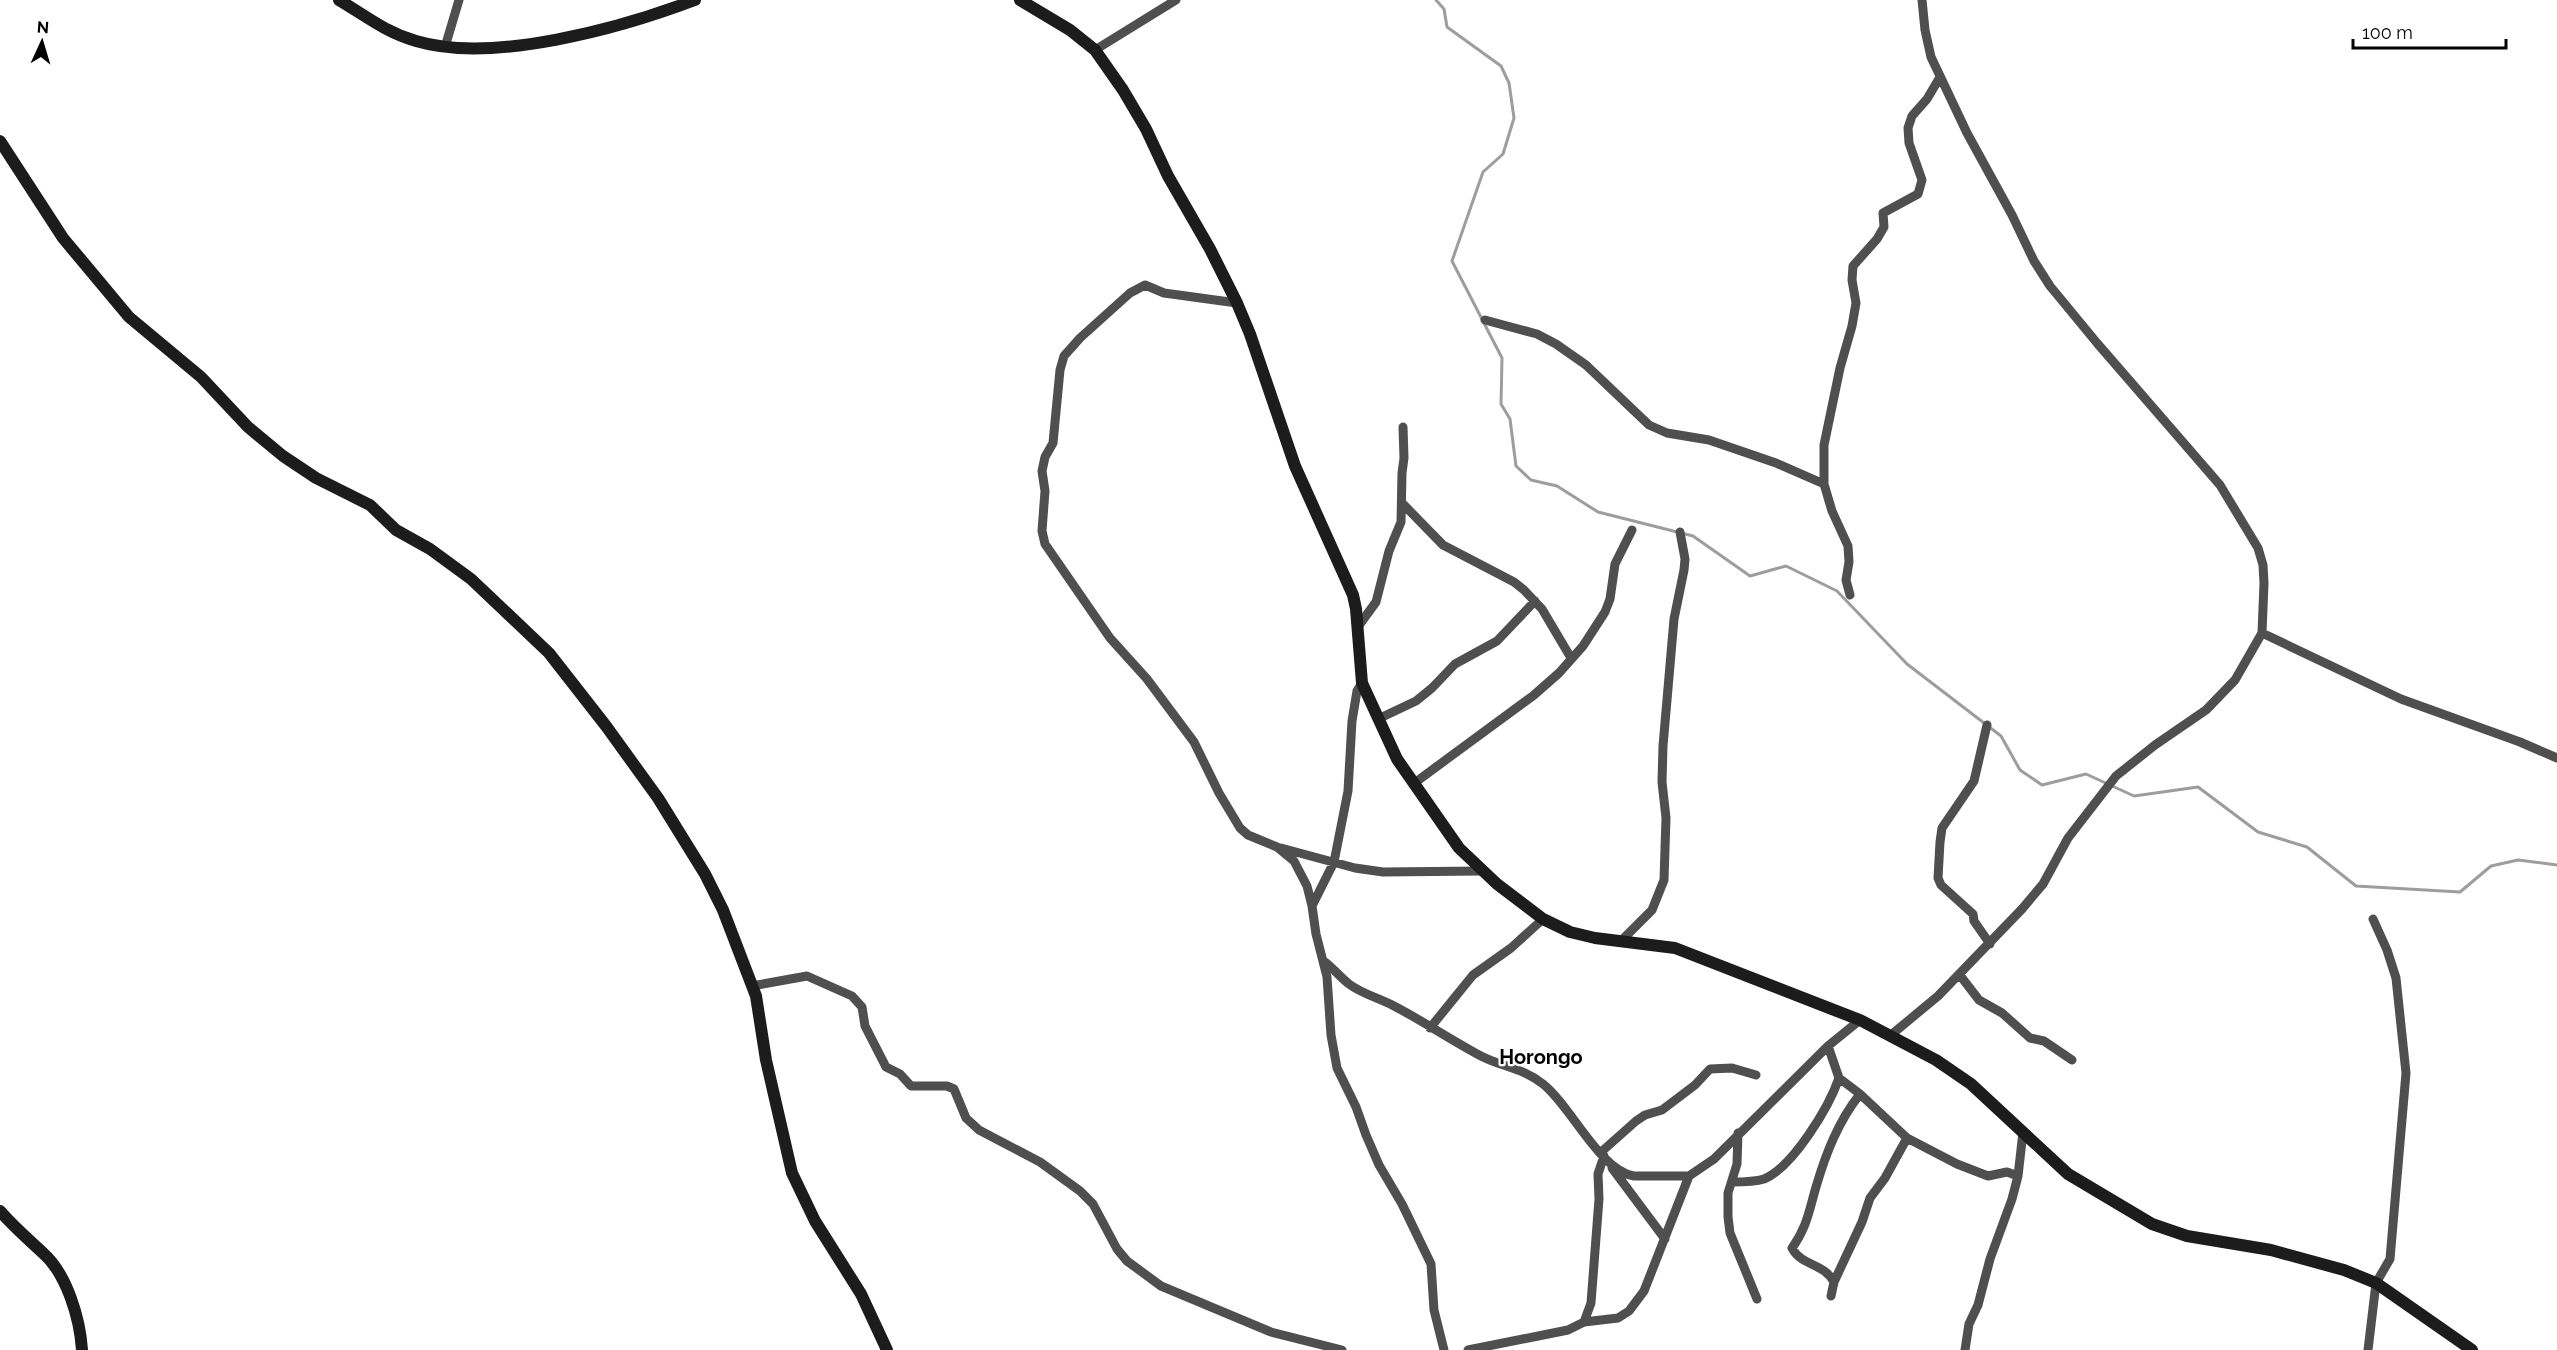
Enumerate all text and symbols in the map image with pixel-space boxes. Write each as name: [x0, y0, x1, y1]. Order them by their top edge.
north arrow: [12, 12, 72, 72]
scale bar: [2353, 12, 2506, 50]
text: N: [36, 18, 50, 37]
text: 100 m: [2362, 22, 2413, 43]
district label: Horongo: [1499, 1045, 1583, 1069]

